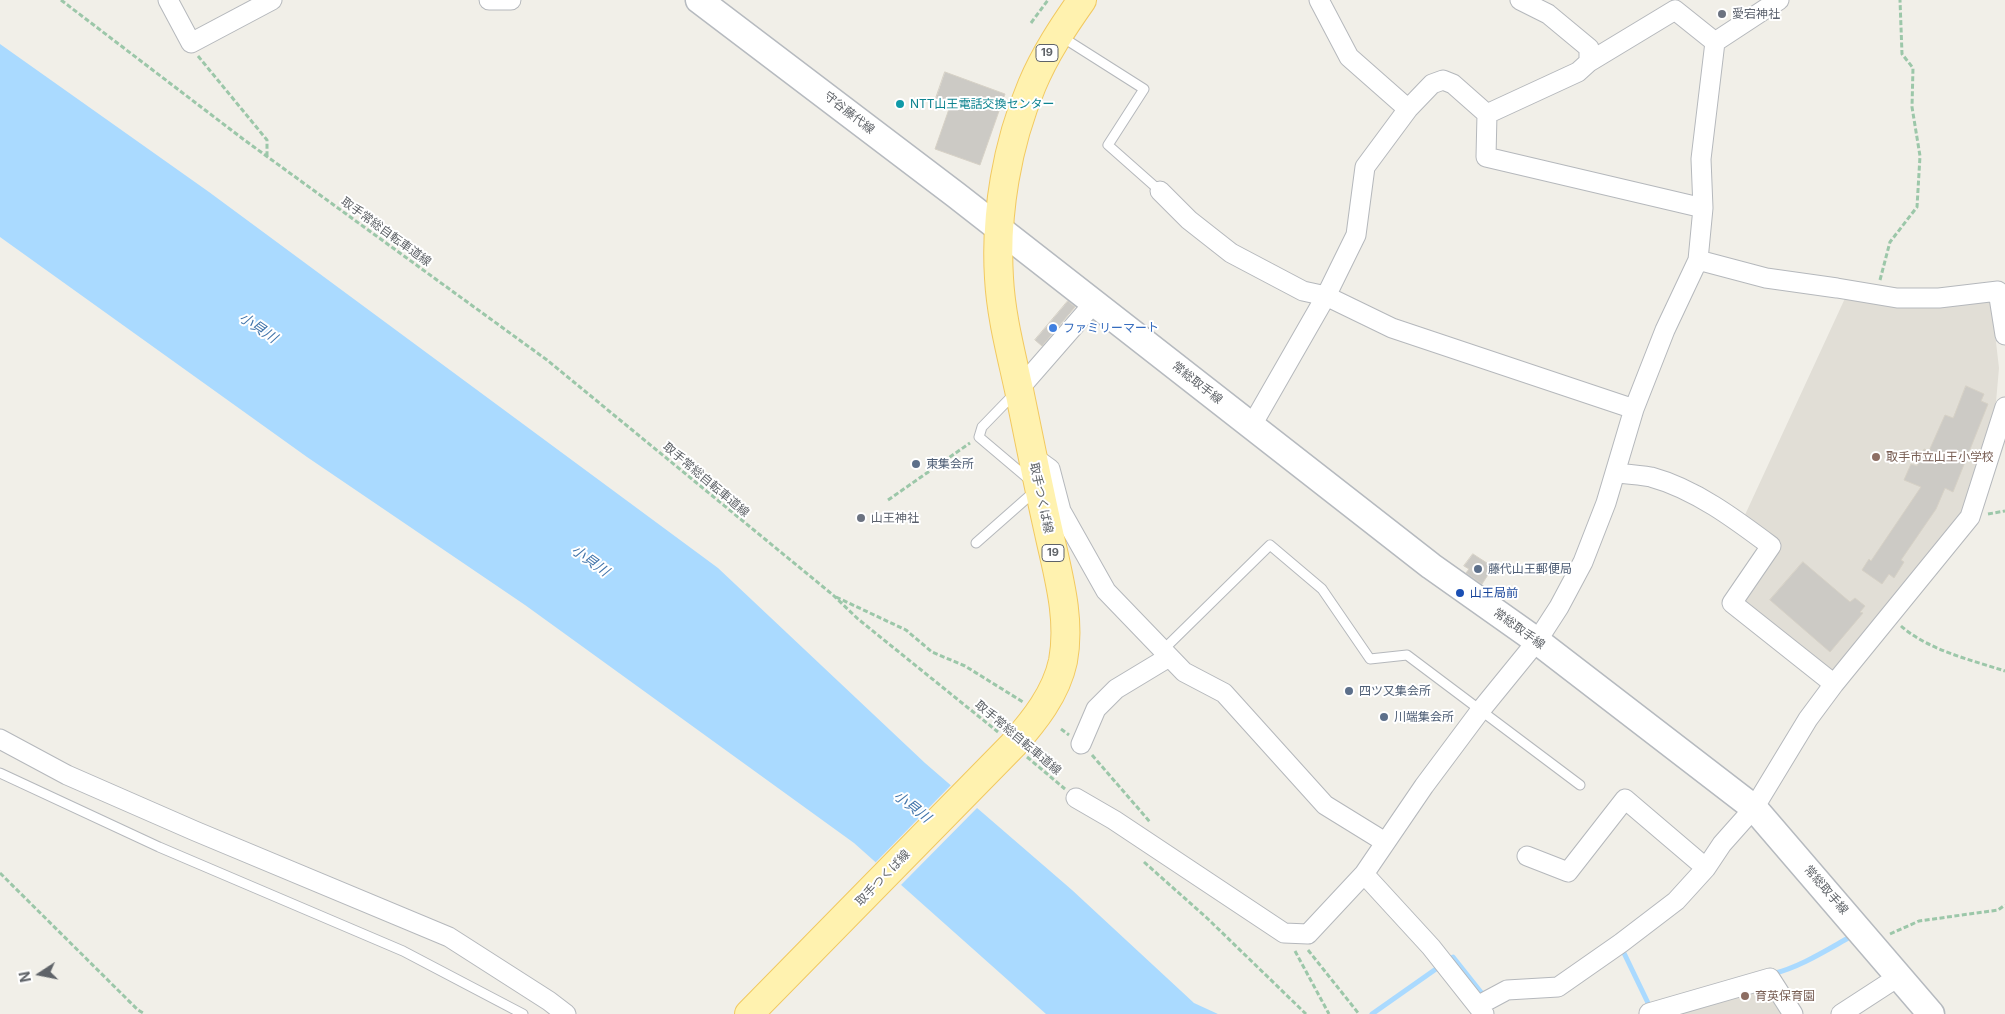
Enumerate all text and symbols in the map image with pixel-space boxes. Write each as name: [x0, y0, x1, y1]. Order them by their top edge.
place label: 愛宕神社: [1732, 7, 1780, 21]
marker: 愛宕神社: [1716, 8, 1728, 20]
road number: 19: [1036, 44, 1058, 62]
street label: 守谷藤代線: [821, 89, 877, 137]
place label: NTT山王電話交換センター: [910, 97, 1055, 111]
marker: NTT山王電話交換センター: [894, 98, 906, 110]
street label: 取手常総自転車道線: [338, 194, 434, 270]
water label: 小貝川: [236, 309, 280, 347]
place label: ファミリーマート: [1063, 321, 1159, 335]
marker: ファミリーマート: [1047, 322, 1059, 334]
street label: 常総取手線: [1169, 359, 1225, 407]
street label: 取手常総自転車道線: [660, 440, 752, 520]
place label: 取手市立山王小学校: [1886, 450, 1994, 464]
marker: 取手市立山王小学校: [1870, 451, 1882, 463]
place label: 東集会所: [926, 457, 974, 471]
marker: 東集会所: [910, 458, 922, 470]
street label: 取手つくば線: [1026, 461, 1056, 535]
place label: 山王神社: [871, 511, 919, 525]
marker: 山王神社: [855, 512, 867, 524]
water label: 小貝川: [568, 542, 612, 580]
road number: 19: [1042, 544, 1064, 562]
place label: 藤代山王郵便局: [1488, 562, 1572, 576]
marker: 藤代山王郵便局: [1472, 563, 1484, 575]
place label: 山王局前: [1470, 586, 1518, 600]
marker: 山王局前: [1454, 587, 1466, 599]
street label: 常総取手線: [1490, 606, 1548, 652]
place label: 四ツ又集会所: [1359, 684, 1431, 698]
marker: 四ツ又集会所: [1343, 685, 1355, 697]
street label: 取手常総自転車道線: [972, 698, 1064, 778]
place label: 川端集会所: [1394, 710, 1454, 724]
marker: 川端集会所: [1378, 711, 1390, 723]
water label: 小貝川: [890, 787, 934, 827]
street label: 取手つくば線: [853, 847, 913, 909]
street label: 常総取手線: [1801, 863, 1851, 917]
north arrow: [15, 949, 65, 999]
text: N: [15, 970, 34, 984]
place label: 育英保育園: [1755, 989, 1815, 1003]
marker: 育英保育園: [1739, 990, 1751, 1002]

